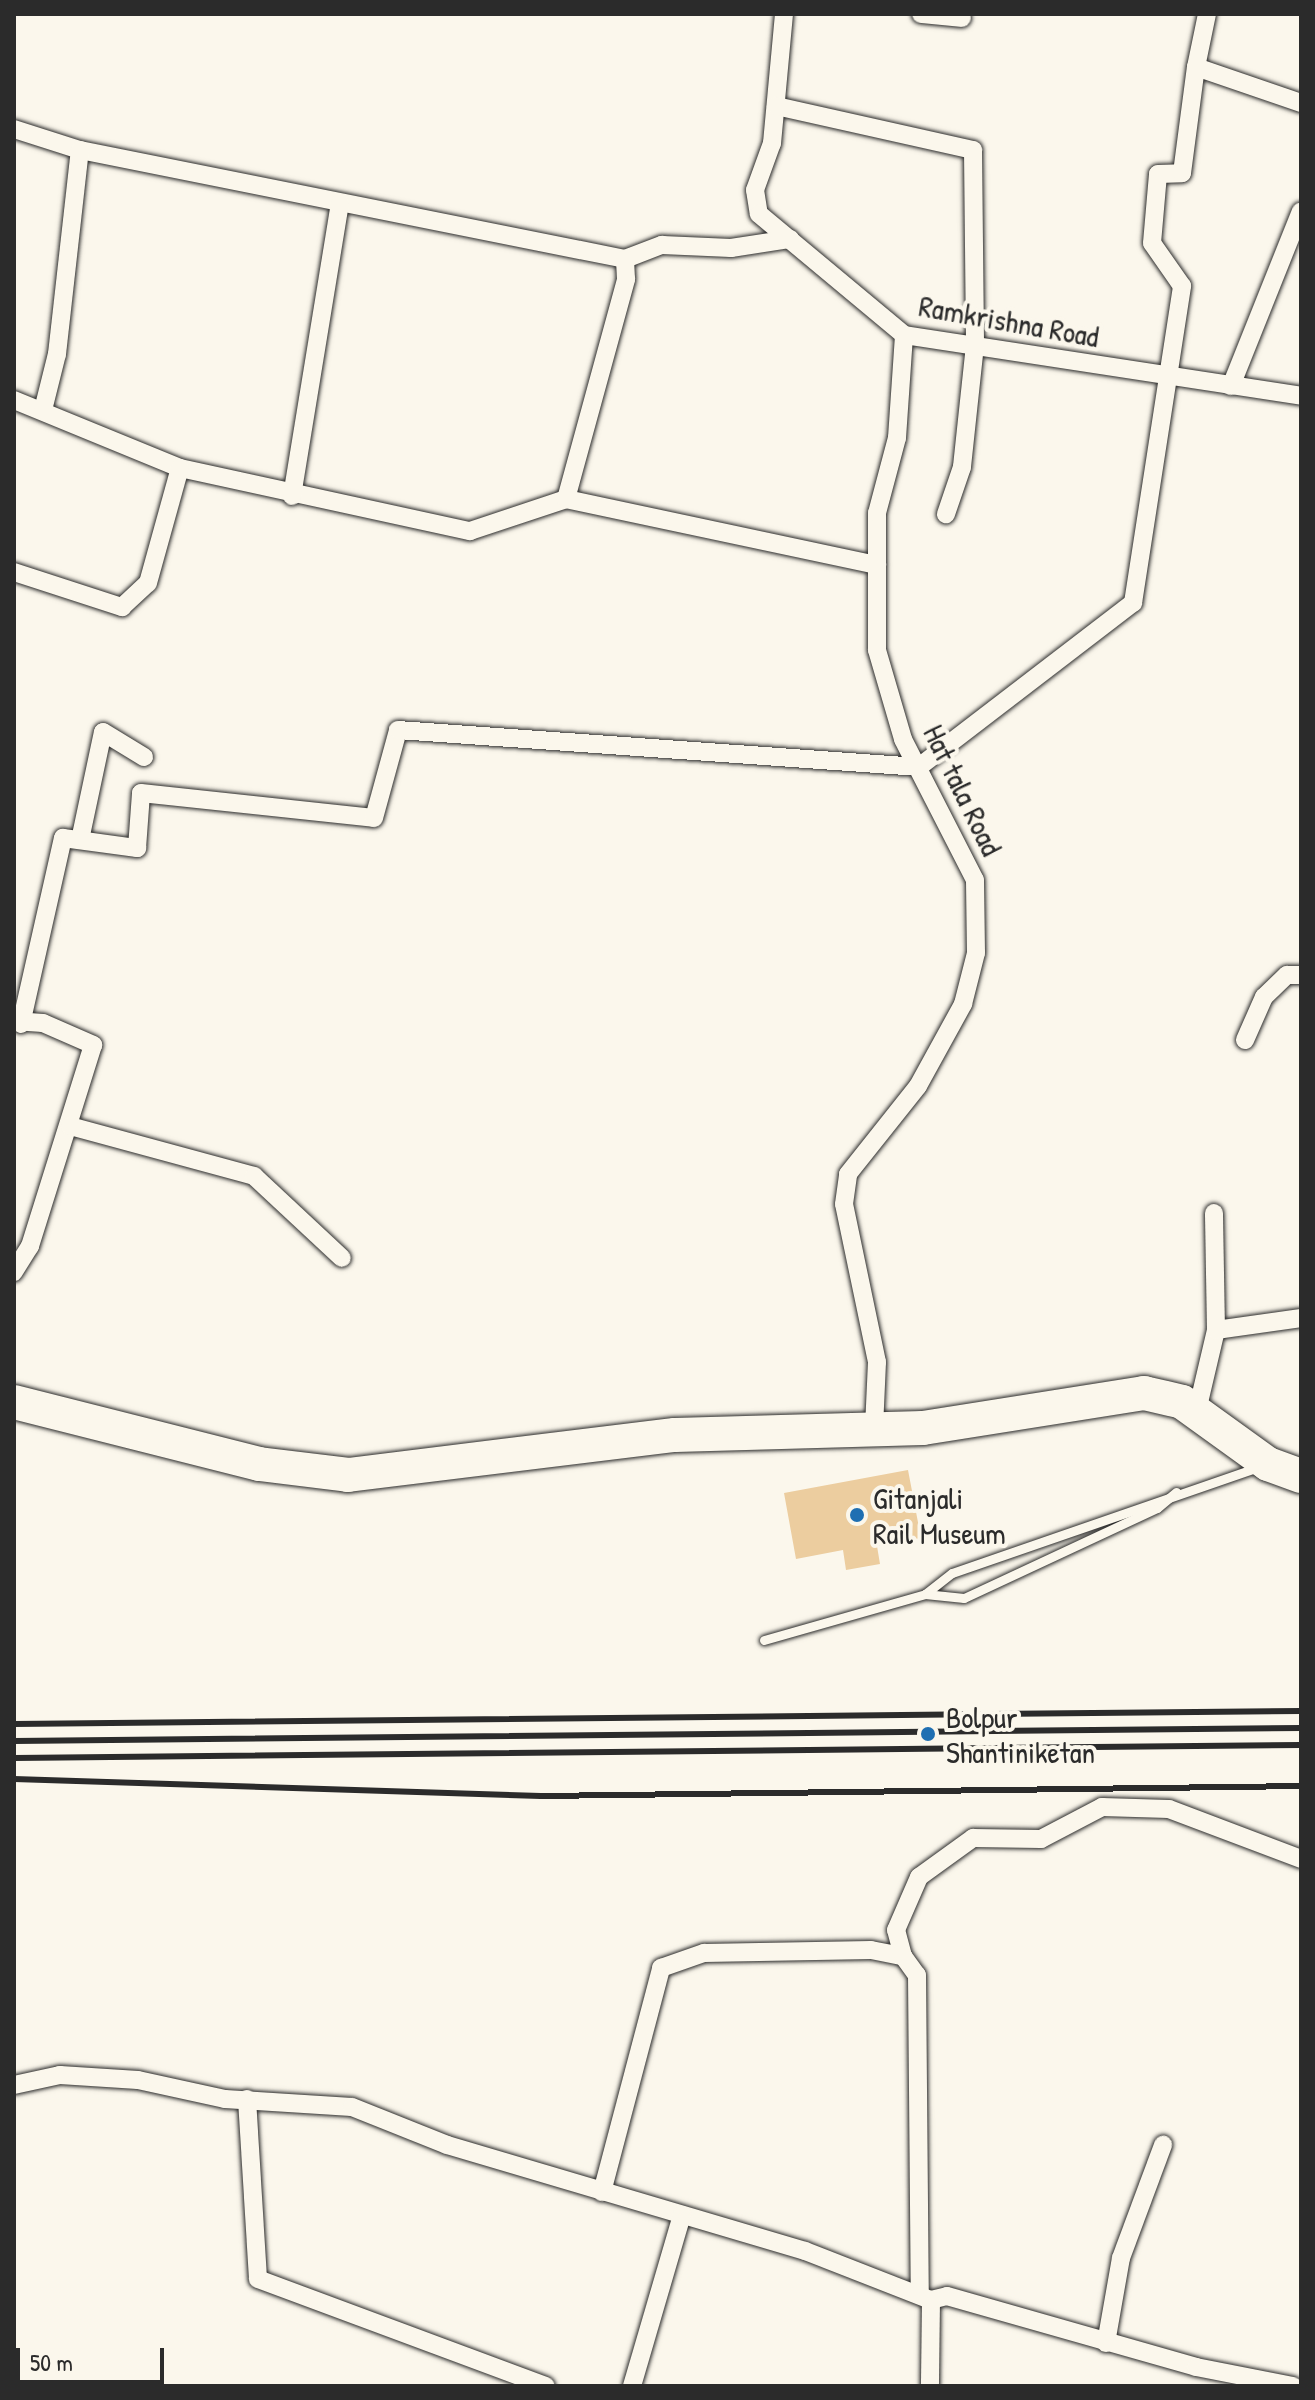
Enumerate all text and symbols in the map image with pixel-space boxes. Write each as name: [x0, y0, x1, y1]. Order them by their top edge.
street label: Ramkrishna Road: [916, 287, 1102, 355]
street label: Hat tala Road: [916, 719, 1010, 861]
place label: Gitanjali Rail Museum: [873, 1480, 1006, 1550]
marker: Gitanjali Rail Museum: [848, 1506, 866, 1524]
place label: Bolpur Shantiniketan: [946, 1699, 1095, 1770]
marker: Bolpur Shantiniketan: [917, 1723, 939, 1745]
scale bar: [20, 2332, 168, 2382]
text: 50 m: [30, 2346, 73, 2378]

